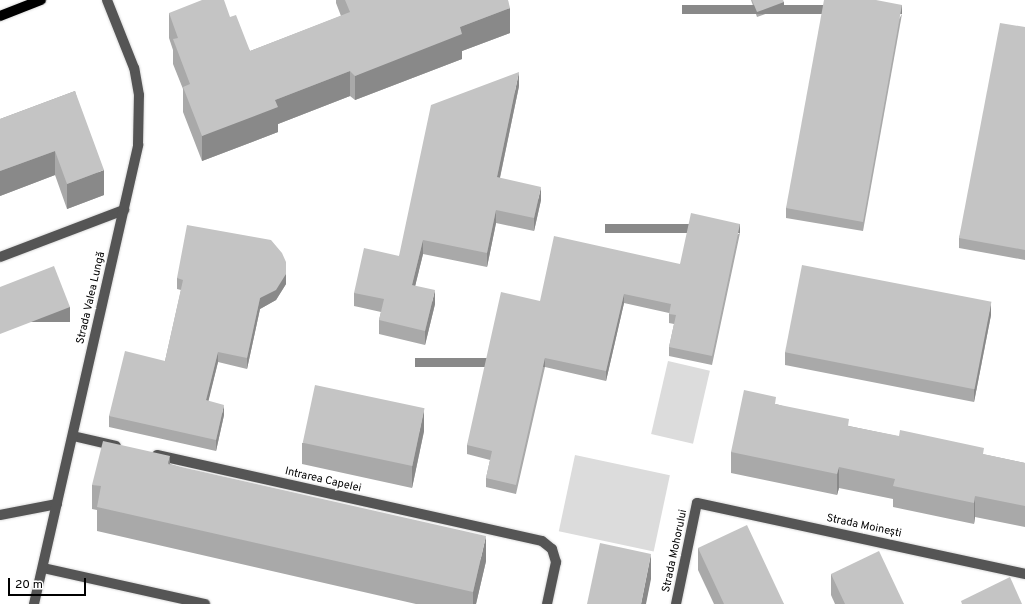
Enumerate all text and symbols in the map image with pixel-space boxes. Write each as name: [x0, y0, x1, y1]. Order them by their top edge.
street label: Strada Valea Lungă: [74, 250, 108, 346]
street label: Intrarea Capelei: [284, 465, 362, 495]
street label: Strada Mohorului: [660, 508, 690, 594]
street label: Strada Moinești: [825, 512, 903, 540]
scale bar: [10, 570, 88, 596]
text: 20 m: [15, 577, 43, 593]

